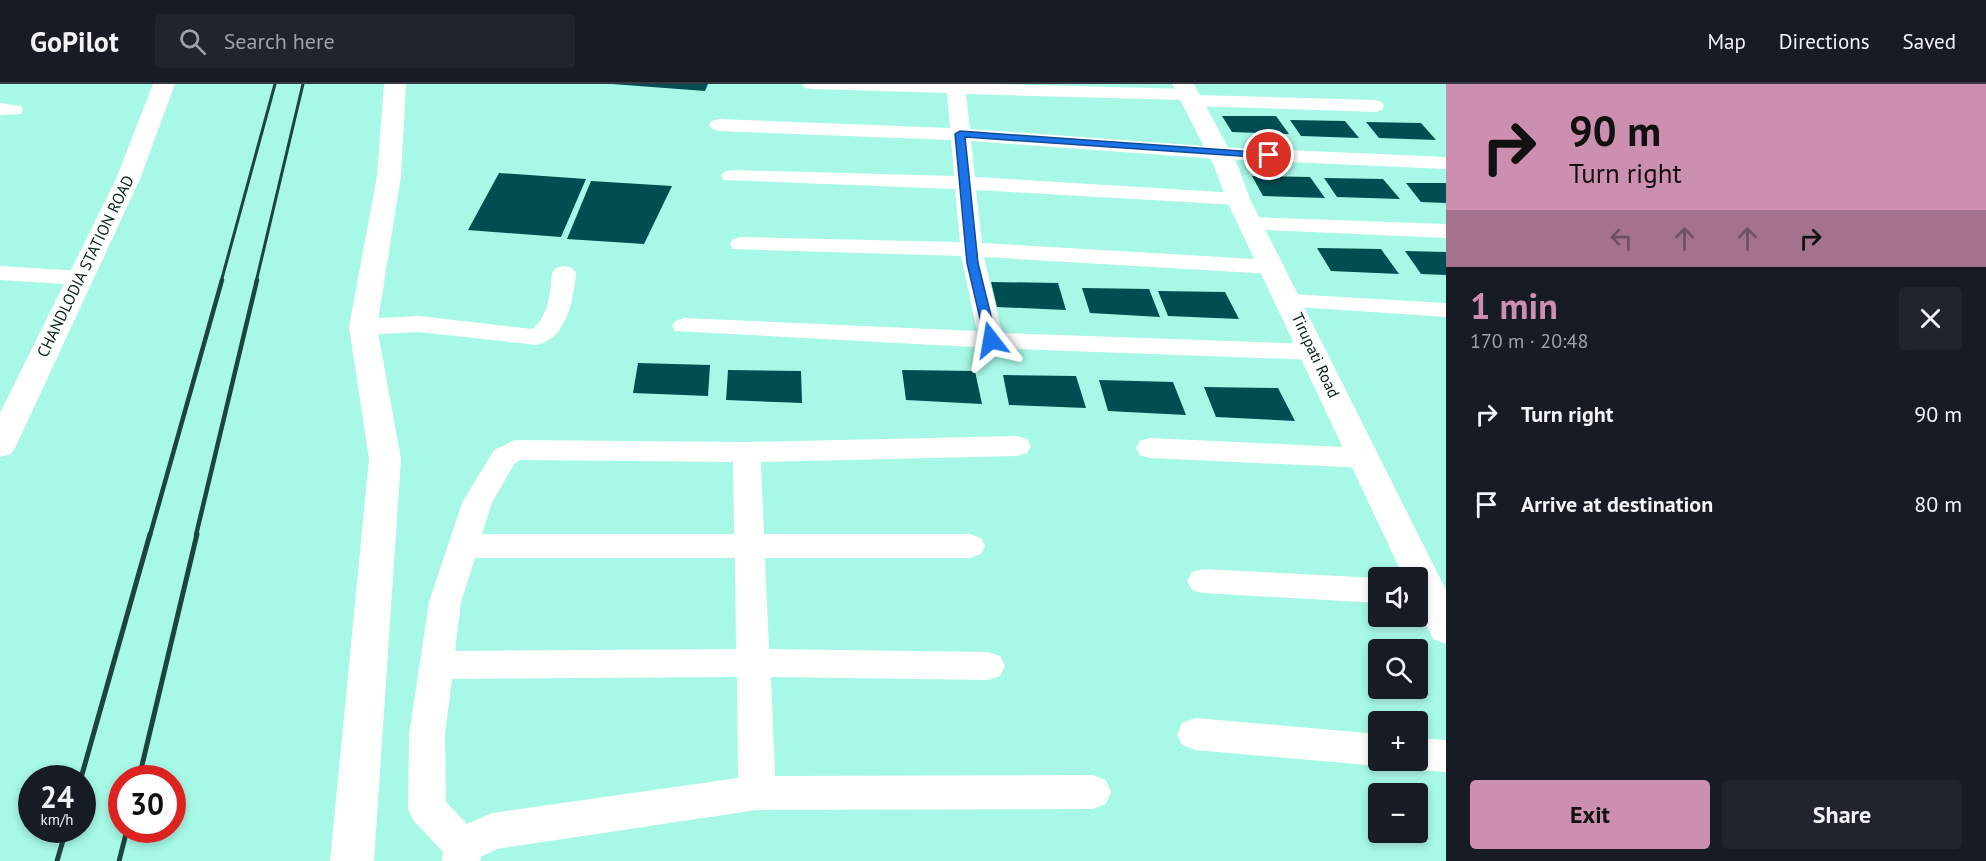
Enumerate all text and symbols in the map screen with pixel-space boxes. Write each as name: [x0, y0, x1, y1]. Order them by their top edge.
search box: [155, 14, 575, 68]
text: GoPilot: [30, 23, 119, 60]
icon: search: [176, 25, 209, 58]
text: Search here: [224, 27, 335, 55]
text: Map: [1707, 28, 1746, 55]
text: Directions: [1779, 28, 1870, 55]
text: Saved: [1903, 28, 1956, 55]
text: 90 m: [1569, 103, 1661, 158]
icon: right: [1470, 108, 1548, 186]
pin: [1243, 129, 1294, 180]
icon: arrive: [1252, 138, 1285, 171]
text: Turn right: [1569, 156, 1682, 190]
street label: CHANDLODIA STATION ROAD: [32, 172, 138, 360]
icon: left: [1605, 222, 1638, 255]
icon: ahead: [1668, 222, 1701, 255]
icon: ahead: [1731, 222, 1764, 255]
icon: right: [1794, 222, 1827, 255]
text: 1 min: [1470, 282, 1558, 329]
button: close: [1899, 287, 1962, 350]
position arrow: [959, 308, 1023, 372]
street label: Tirupati Road: [1288, 309, 1344, 401]
text: 170 m · 20:48: [1470, 328, 1588, 354]
icon: right: [1470, 398, 1503, 431]
text: Turn right: [1521, 400, 1613, 428]
text: 90 m: [1914, 400, 1962, 428]
icon: arrive: [1470, 488, 1503, 521]
text: Arrive at destination: [1521, 490, 1713, 518]
text: 80 m: [1914, 490, 1962, 518]
map controls: [1368, 567, 1428, 843]
button: sound: [1368, 567, 1428, 627]
button: search: [1368, 639, 1428, 699]
button: +: [1368, 711, 1428, 771]
speed limit sign: 30: [108, 765, 186, 843]
text: 24: [40, 777, 74, 816]
button: Exit: [1470, 780, 1710, 849]
button: Share: [1722, 780, 1962, 849]
button: −: [1368, 783, 1428, 843]
text: km/h: [41, 810, 73, 829]

